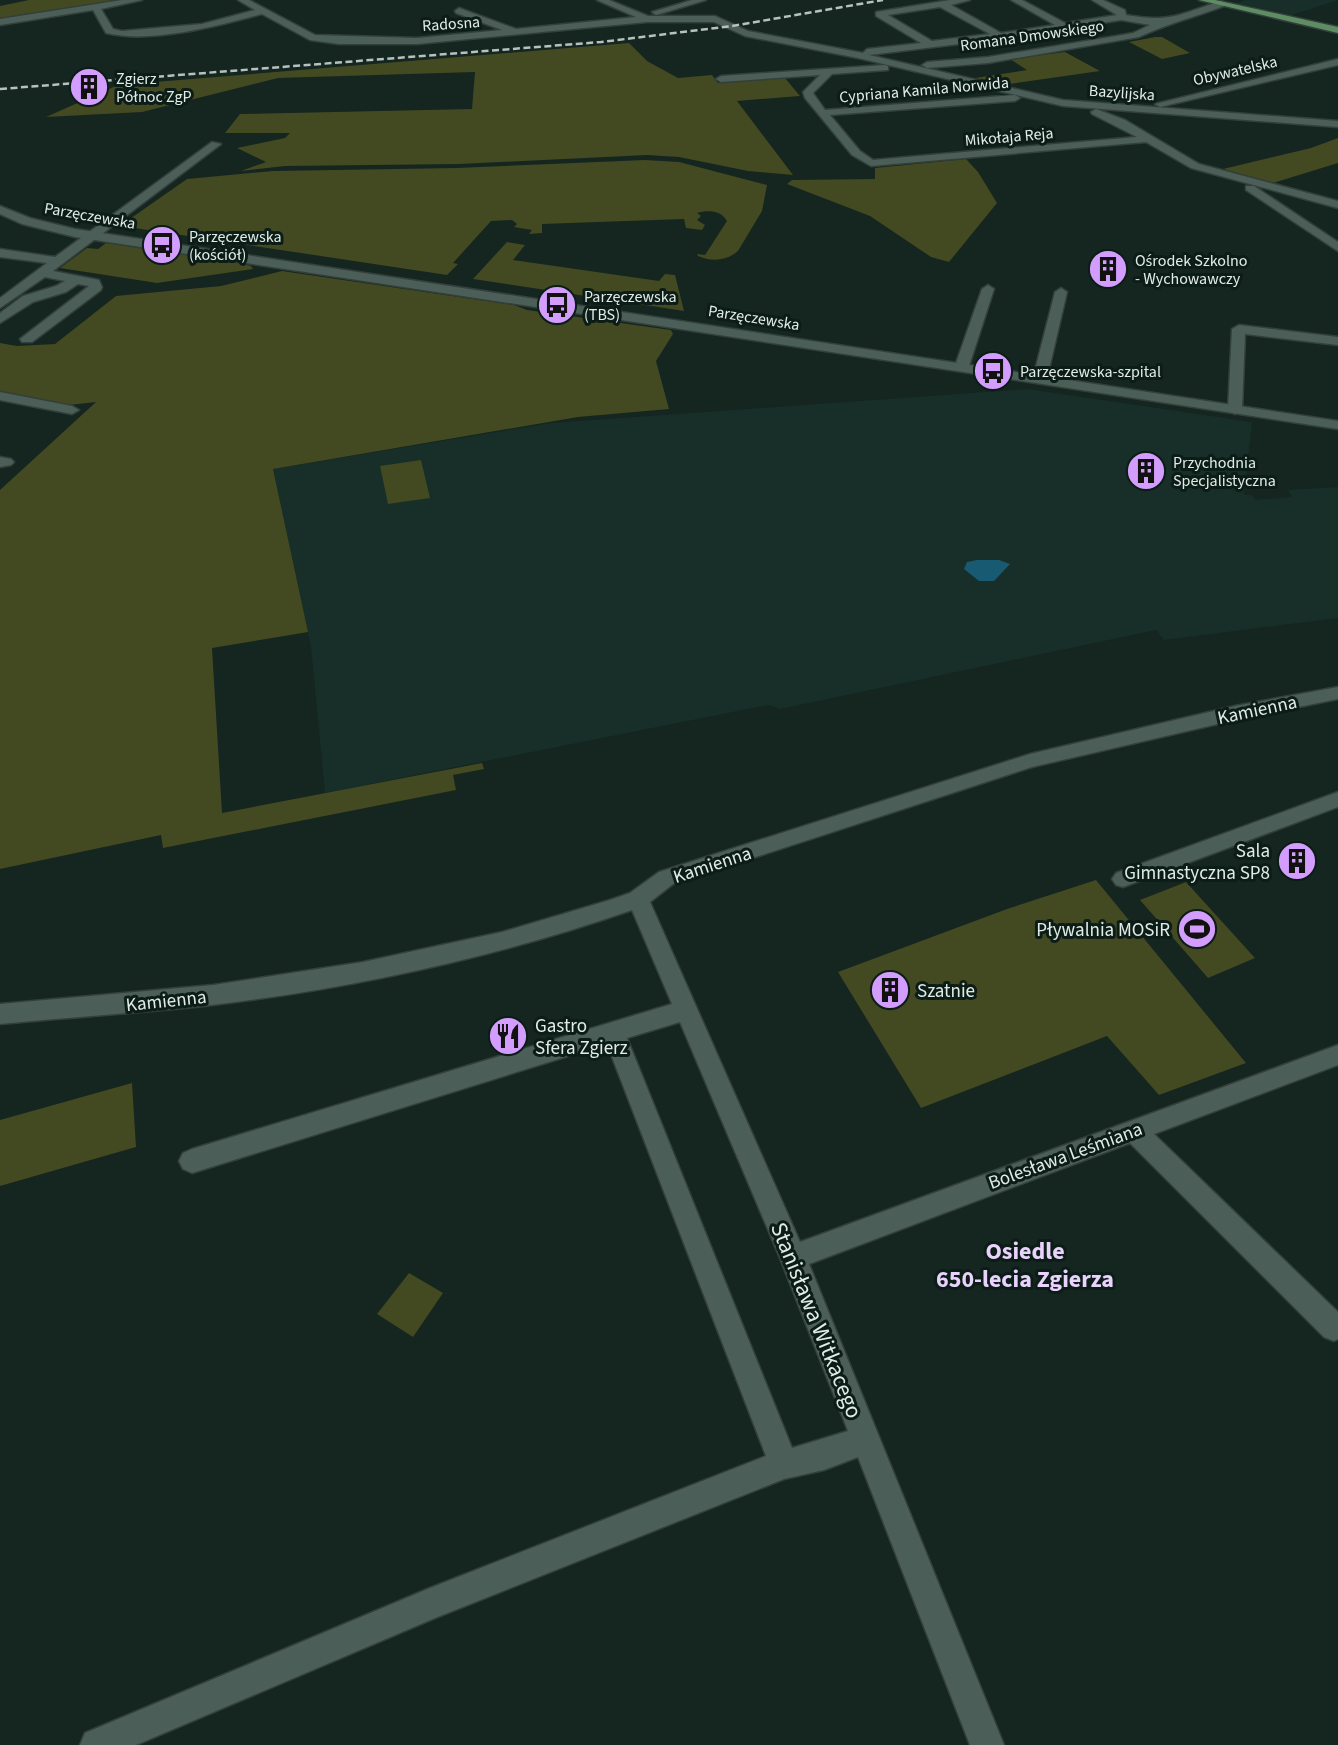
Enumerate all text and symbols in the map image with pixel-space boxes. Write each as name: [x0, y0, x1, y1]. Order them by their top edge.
street label: Radosna: [421, 11, 481, 37]
street label: Romana Dmowskiego: [959, 15, 1105, 57]
street label: Obywatelska: [1191, 51, 1280, 91]
building icon: Zgierz Północ ZgP: [68, 66, 110, 108]
place label: Zgierz Północ ZgP: [116, 68, 192, 108]
street label: Cypriana Kamila Norwida: [838, 72, 1010, 108]
street label: Bazylijska: [1088, 80, 1156, 106]
street label: Mikołaja Reja: [964, 122, 1054, 152]
street label: Parzęczewska: [42, 197, 137, 235]
bus stop icon: Parzęczewska (kościół): [141, 224, 183, 266]
place label: Parzęczewska (kościół): [189, 226, 282, 266]
building icon: Ośrodek Szkolno - Wychowawczy: [1087, 248, 1129, 290]
place label: Ośrodek Szkolno - Wychowawczy: [1135, 250, 1247, 290]
bus stop icon: Parzęczewska (TBS): [536, 284, 578, 326]
place label: Parzęczewska (TBS): [584, 286, 677, 326]
street label: Parzęczewska: [706, 300, 801, 336]
bus stop icon: Parzęczewska-szpital: [972, 350, 1014, 392]
place label: Parzęczewska-szpital: [1020, 361, 1161, 383]
building icon: Przychodnia Specjalistyczna: [1125, 450, 1167, 492]
place label: Przychodnia Specjalistyczna: [1173, 452, 1276, 492]
street label: Kamienna: [1215, 689, 1300, 732]
place label: Sala Gimnastyczna SP8: [1124, 838, 1270, 887]
street label: Kamienna: [670, 840, 755, 891]
building icon: Sala Gimnastyczna SP8: [1276, 840, 1318, 882]
sports icon: Pływalnia MOSiR: [1176, 908, 1218, 950]
place label: Pływalnia MOSiR: [1036, 917, 1170, 944]
building icon: Szatnie: [869, 969, 911, 1011]
place label: Szatnie: [917, 978, 975, 1005]
street label: Kamienna: [125, 984, 208, 1019]
place label: Gastro Sfera Zgierz: [535, 1013, 628, 1062]
restaurant icon: Gastro Sfera Zgierz: [487, 1015, 529, 1057]
street label: Bolesława Leśmiana: [985, 1116, 1146, 1197]
street label: Stanisława Witkacego: [762, 1217, 871, 1423]
district label: Osiedle 650-lecia Zgierza: [936, 1234, 1114, 1297]

